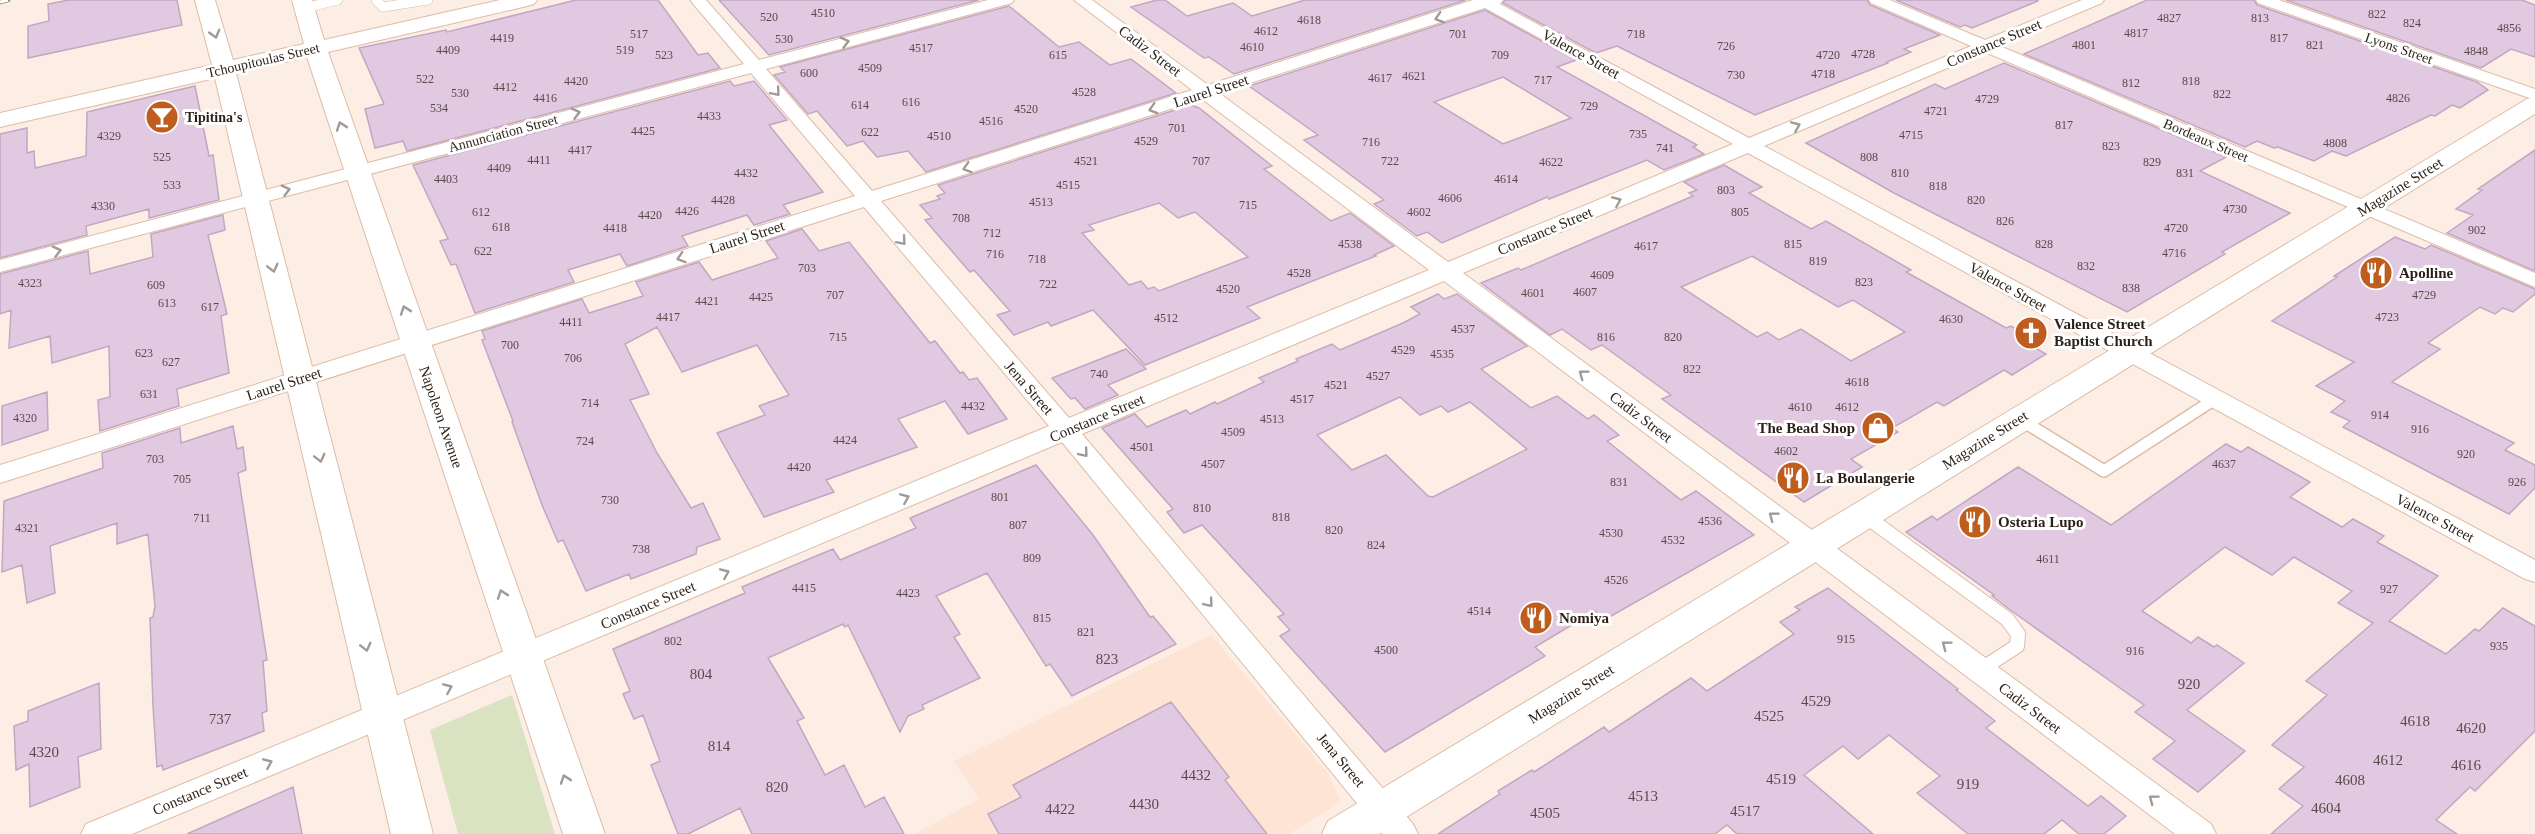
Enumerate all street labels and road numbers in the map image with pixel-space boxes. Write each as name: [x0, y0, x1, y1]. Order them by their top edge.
street label: Constance Street: [1944, 16, 2044, 70]
street label: Cadiz Street: [1116, 22, 1185, 80]
street label: Valence Street: [1539, 26, 1623, 82]
street label: Lyons Street: [2363, 30, 2435, 67]
street label: Tchoupitoulas Street: [205, 40, 321, 81]
street label: Laurel Street: [1171, 71, 1251, 111]
street label: Annunciation Street: [447, 112, 559, 155]
street label: Bordeaux Street: [2161, 116, 2251, 165]
street label: Magazine Street: [2354, 154, 2446, 220]
street label: Constance Street: [1495, 204, 1595, 258]
street label: Laurel Street: [707, 217, 787, 257]
street label: Valence Street: [1966, 259, 2050, 315]
street label: Jena Street: [1002, 358, 1057, 419]
street label: Laurel Street: [244, 364, 324, 404]
street label: Napoleon Avenue: [416, 364, 466, 470]
street label: Cadiz Street: [1607, 388, 1676, 446]
street label: Constance Street: [1047, 391, 1147, 445]
street label: Magazine Street: [1939, 407, 2031, 473]
street label: Valence Street: [2393, 491, 2478, 546]
street label: Constance Street: [598, 578, 698, 632]
street label: Magazine Street: [1525, 661, 1617, 727]
street label: Cadiz Street: [1996, 679, 2065, 737]
street label: Jena Street: [1314, 730, 1369, 791]
street label: Constance Street: [150, 764, 250, 818]

